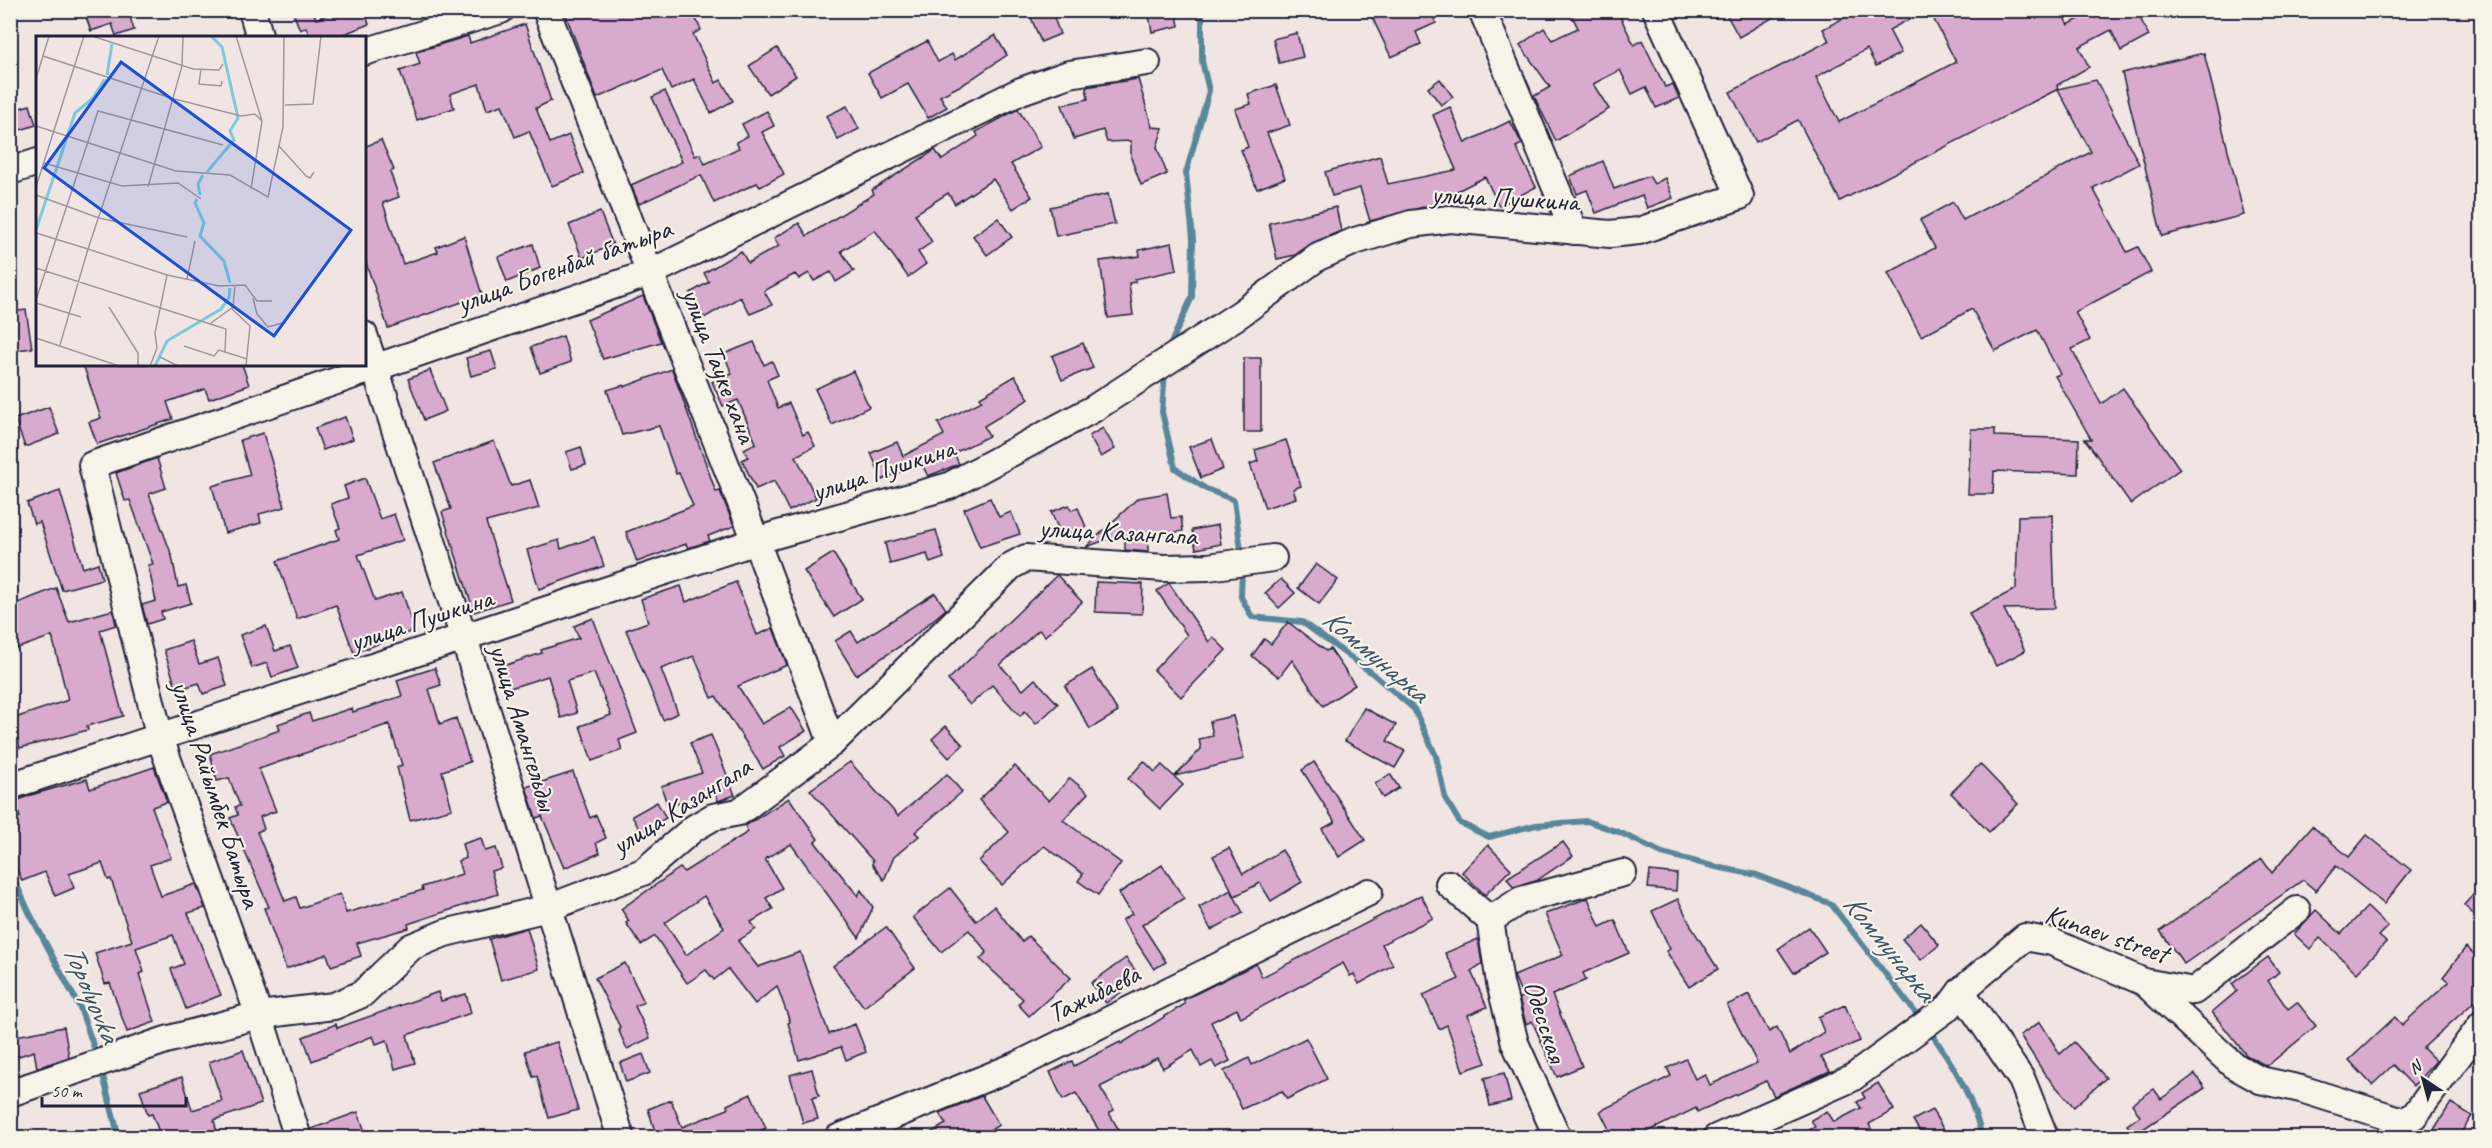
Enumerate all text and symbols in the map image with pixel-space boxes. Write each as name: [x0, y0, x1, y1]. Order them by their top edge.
inset map: [36, 36, 366, 366]
street label: улица Пушкина: [1428, 176, 1582, 219]
street label: улица Богенбай батыра: [450, 210, 678, 321]
street label: улица Тауке хана: [673, 281, 766, 449]
street label: улица Пушкина: [806, 429, 961, 510]
street label: улица Казангапа: [1036, 510, 1200, 553]
street label: улица Пушкина: [344, 579, 499, 660]
water label: Коммунарка: [1315, 599, 1439, 712]
street label: улица Амангельды: [481, 638, 566, 816]
street label: улица Райымбек Батыра: [163, 674, 270, 914]
street label: улица Казангапа: [603, 748, 759, 863]
water label: Коммунарка: [1835, 885, 1947, 1011]
street label: Kunaev street: [2041, 896, 2177, 972]
water label: Topolyovka: [54, 938, 131, 1051]
street label: Тажибаева: [1041, 955, 1147, 1031]
street label: Одесская: [1516, 976, 1576, 1069]
north arrow: [2393, 1049, 2453, 1109]
text: N: [2405, 1055, 2427, 1079]
scale bar: [42, 1070, 186, 1108]
text: 50 m: [51, 1080, 84, 1102]

